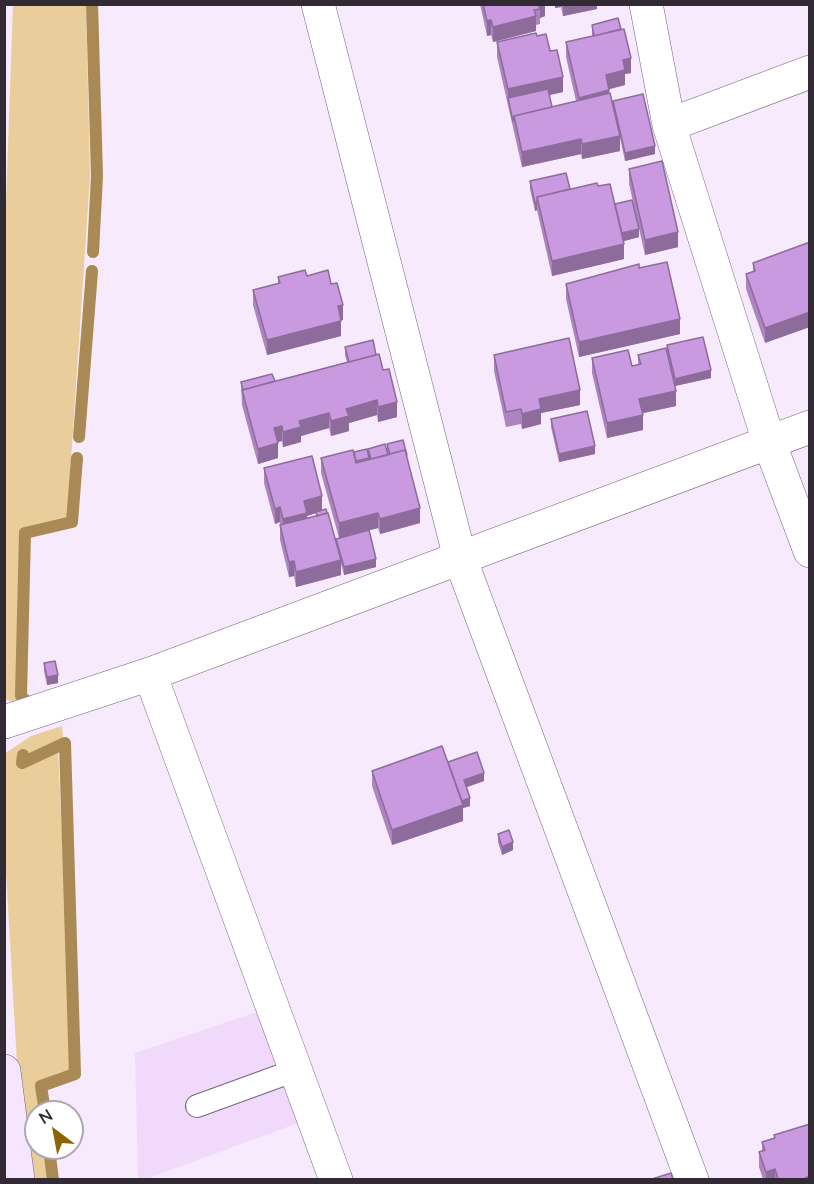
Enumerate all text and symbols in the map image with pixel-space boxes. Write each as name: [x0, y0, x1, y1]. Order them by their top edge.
north arrow: [24, 1100, 84, 1160]
text: N: [35, 1105, 56, 1127]

